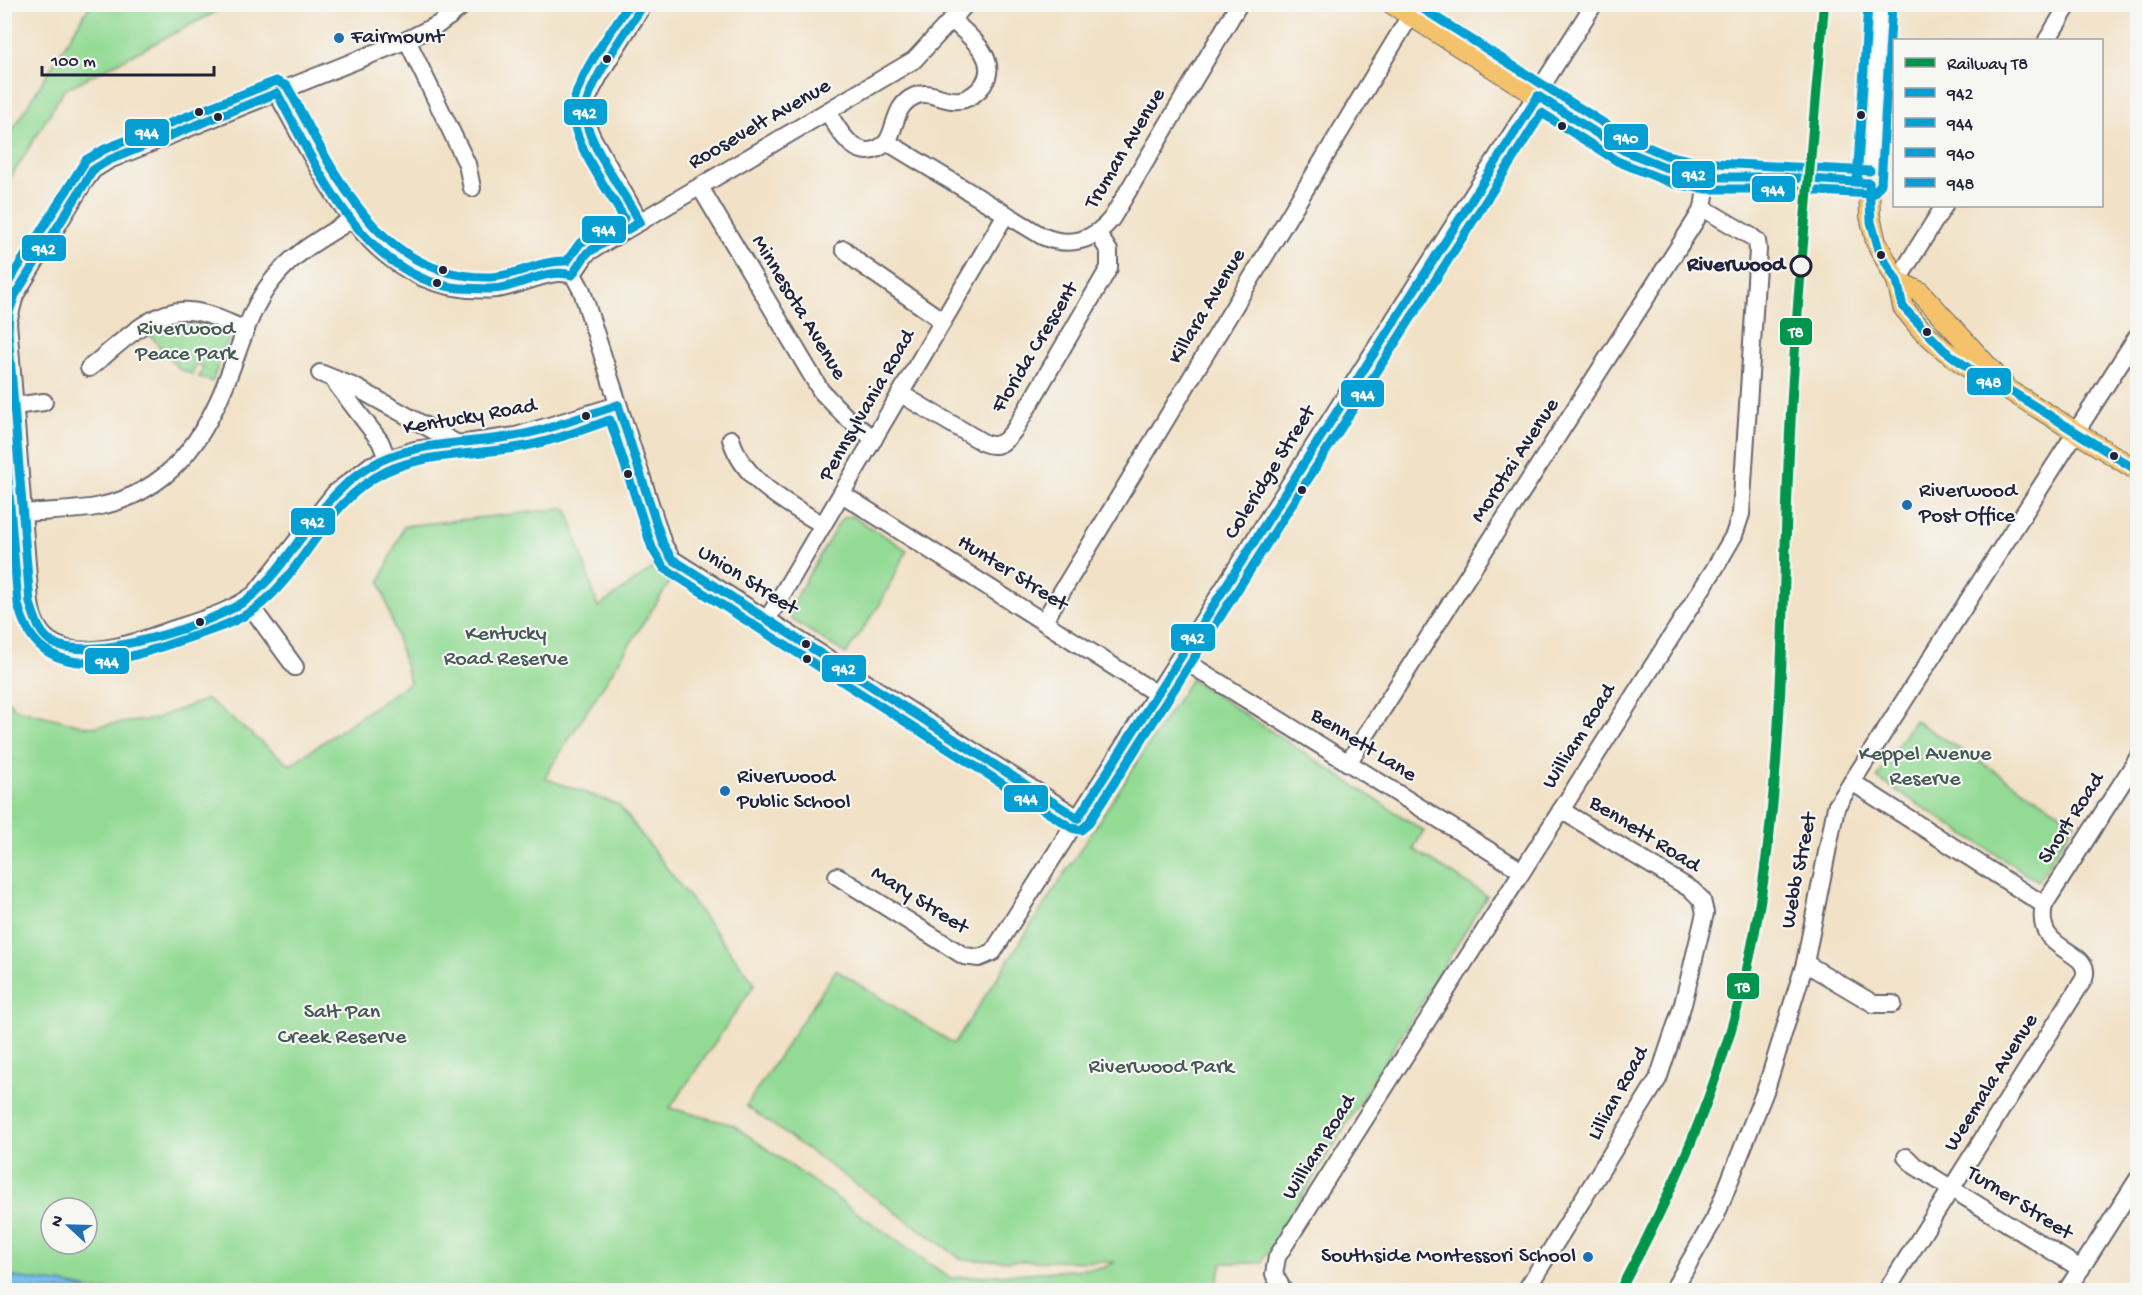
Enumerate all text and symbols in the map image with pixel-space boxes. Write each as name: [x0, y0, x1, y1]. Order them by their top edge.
place label: Fairmount: [350, 25, 446, 51]
marker: Fairmount: [332, 31, 346, 45]
scale bar: [42, 39, 214, 77]
legend: [1893, 39, 2103, 207]
text: 100 m: [50, 52, 96, 73]
unlabelled marker: [601, 53, 613, 65]
text: Railway T8: [1947, 55, 2028, 76]
street label: Roosevelt Avenue: [684, 73, 836, 176]
street label: Truman Avenue: [1079, 83, 1173, 216]
text: 942: [1946, 85, 1974, 106]
line badge: 942: [563, 98, 608, 126]
unlabelled marker: [193, 106, 205, 118]
text: 942: [572, 106, 597, 125]
unlabelled marker: [1855, 109, 1867, 121]
unlabelled marker: [212, 111, 224, 123]
text: 944: [1946, 115, 1974, 136]
line badge: 944: [124, 118, 170, 147]
unlabelled marker: [1556, 120, 1568, 132]
line badge: 940: [1603, 123, 1649, 151]
text: 944: [134, 126, 159, 145]
text: 940: [1613, 131, 1638, 150]
text: 940: [1946, 145, 1975, 166]
line badge: 942: [1671, 160, 1716, 189]
text: 942: [1681, 168, 1706, 187]
line badge: 944: [1751, 175, 1796, 203]
text: 948: [1946, 175, 1975, 196]
text: 944: [1760, 183, 1785, 202]
line badge: 944: [581, 215, 627, 244]
text: 944: [591, 223, 616, 242]
street label: Minnesota Avenue: [745, 231, 852, 386]
line badge: 942: [21, 234, 67, 262]
text: 942: [31, 242, 56, 261]
street label: Killara Avenue: [1163, 244, 1253, 369]
unlabelled marker: [1875, 249, 1887, 261]
place label: Riverwood: [1686, 253, 1787, 279]
marker: Riverwood: [1790, 255, 1812, 277]
unlabelled marker: [437, 264, 449, 276]
street label: Florida Crescent: [986, 276, 1086, 419]
unlabelled marker: [431, 277, 443, 289]
park label: Riverwood Peace Park: [134, 317, 239, 368]
line badge: T8: [1779, 317, 1813, 346]
street label: Pennsylvania Road: [814, 324, 923, 487]
text: T8: [1787, 325, 1804, 344]
unlabelled marker: [1921, 326, 1933, 338]
line badge: 948: [1966, 367, 2012, 396]
text: 948: [1976, 375, 2001, 394]
line badge: 944: [1340, 379, 1385, 408]
text: 944: [1350, 388, 1375, 407]
street label: Kentucky Road: [401, 393, 541, 442]
street label: Morotai Avenue: [1466, 393, 1566, 528]
street label: Coleridge Street: [1220, 400, 1324, 545]
unlabelled marker: [580, 410, 592, 422]
unlabelled marker: [2108, 450, 2120, 462]
unlabelled marker: [622, 468, 634, 480]
place label: Riverwood Post Office: [1918, 479, 2019, 530]
unlabelled marker: [1296, 484, 1308, 496]
marker: Riverwood Post Office: [1900, 498, 1914, 512]
line badge: 942: [290, 507, 336, 536]
text: 942: [300, 515, 325, 534]
street label: Hunter Street: [952, 530, 1074, 619]
street label: Union Street: [692, 540, 804, 623]
unlabelled marker: [194, 616, 206, 628]
park label: Kentucky Road Reserve: [444, 622, 569, 673]
line badge: 942: [1170, 623, 1216, 652]
text: 942: [1180, 631, 1205, 650]
unlabelled marker: [800, 638, 812, 650]
line badge: 944: [84, 647, 130, 675]
unlabelled marker: [801, 653, 813, 665]
line badge: 942: [821, 654, 867, 683]
text: 944: [94, 655, 119, 674]
text: 942: [831, 662, 856, 681]
street label: William Road: [1537, 678, 1624, 794]
street label: Bennett Lane: [1304, 703, 1421, 789]
park label: Keppel Avenue Reserve: [1859, 742, 1992, 793]
place label: Riverwood Public School: [736, 765, 851, 816]
street label: Short Road: [2033, 767, 2112, 869]
marker: Riverwood Public School: [718, 784, 732, 798]
line badge: 944: [1003, 784, 1049, 813]
street label: Bennett Road: [1583, 790, 1706, 881]
text: 944: [1013, 792, 1038, 811]
street label: Webb Street: [1776, 809, 1824, 931]
street label: Mary Street: [865, 861, 974, 942]
line badge: T8: [1726, 972, 1760, 1000]
text: T8: [1734, 980, 1751, 999]
park label: Salt Pan Creek Reserve: [278, 1000, 407, 1051]
street label: Weemala Avenue: [1939, 1009, 2045, 1157]
street label: Lillian Road: [1583, 1041, 1656, 1145]
park label: Riverwood Park: [1088, 1055, 1236, 1081]
street label: William Road: [1277, 1089, 1364, 1205]
street label: Turner Street: [1960, 1160, 2079, 1248]
north arrow: [39, 1196, 99, 1256]
text: N: [48, 1213, 69, 1230]
place label: Southside Montessori School: [1321, 1244, 1576, 1270]
marker: Southside Montessori School: [1581, 1250, 1595, 1264]

